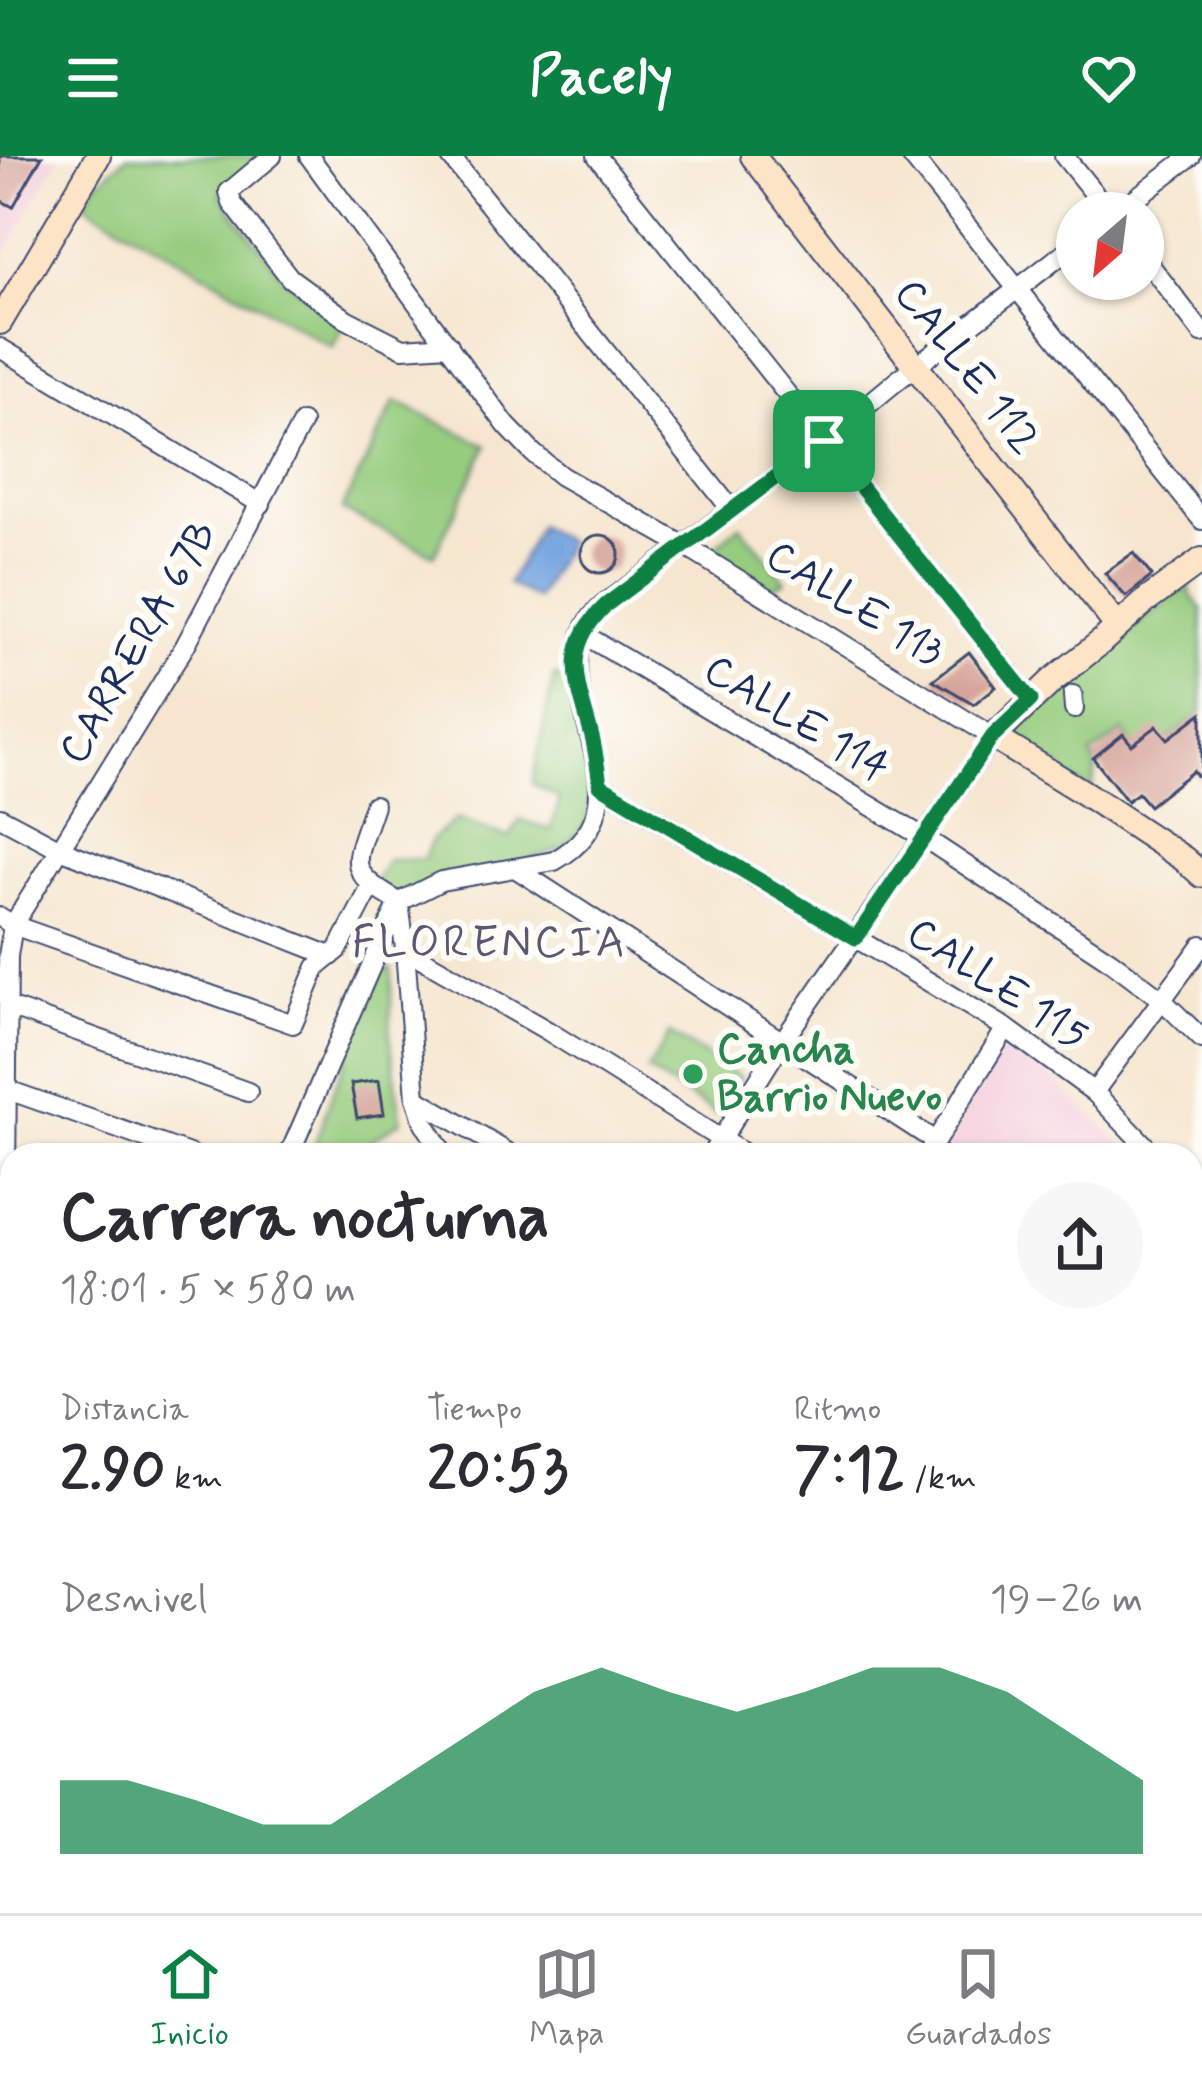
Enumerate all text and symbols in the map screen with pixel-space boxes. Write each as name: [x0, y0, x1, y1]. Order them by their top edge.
text: Pacely: [529, 43, 673, 114]
icon: menu: [60, 45, 126, 111]
icon: heart: [1076, 45, 1142, 111]
north arrow: [1056, 192, 1164, 300]
map controls: [1056, 192, 1164, 300]
street label: CALLE 112: [881, 268, 1051, 466]
pin: [773, 390, 875, 492]
icon: arrive: [791, 408, 857, 474]
street label: CARRERA 67B: [47, 511, 231, 775]
street label: CALLE 113: [755, 529, 953, 681]
street label: CALLE 114: [693, 643, 899, 797]
street label: CALLE 115: [896, 906, 1098, 1064]
district label: FLORENCIA: [352, 914, 628, 973]
place label: Cancha Barrio Nuevo: [717, 1023, 942, 1126]
marker: Cancha Barrio Nuevo: [680, 1061, 706, 1087]
text: Carrera nocturna: [60, 1177, 549, 1263]
button: share: [1017, 1182, 1143, 1308]
text: 18:01 · 5 × 580 m: [60, 1265, 356, 1316]
text: Distancia: [60, 1388, 189, 1432]
text: Tiempo: [427, 1388, 522, 1432]
text: Ritmo: [794, 1388, 881, 1432]
text: 2.90: [60, 1432, 166, 1511]
text: 20:53: [427, 1432, 568, 1511]
text: 7:12: [794, 1432, 905, 1511]
text: km: [166, 1457, 223, 1501]
text: /km: [905, 1457, 976, 1501]
text: Desnivel: [60, 1575, 207, 1626]
text: 19–26 m: [990, 1575, 1143, 1626]
tab: Inicio: [150, 1941, 229, 2057]
tab: Mapa: [529, 1941, 604, 2057]
tab: Guardados: [905, 1941, 1052, 2057]

